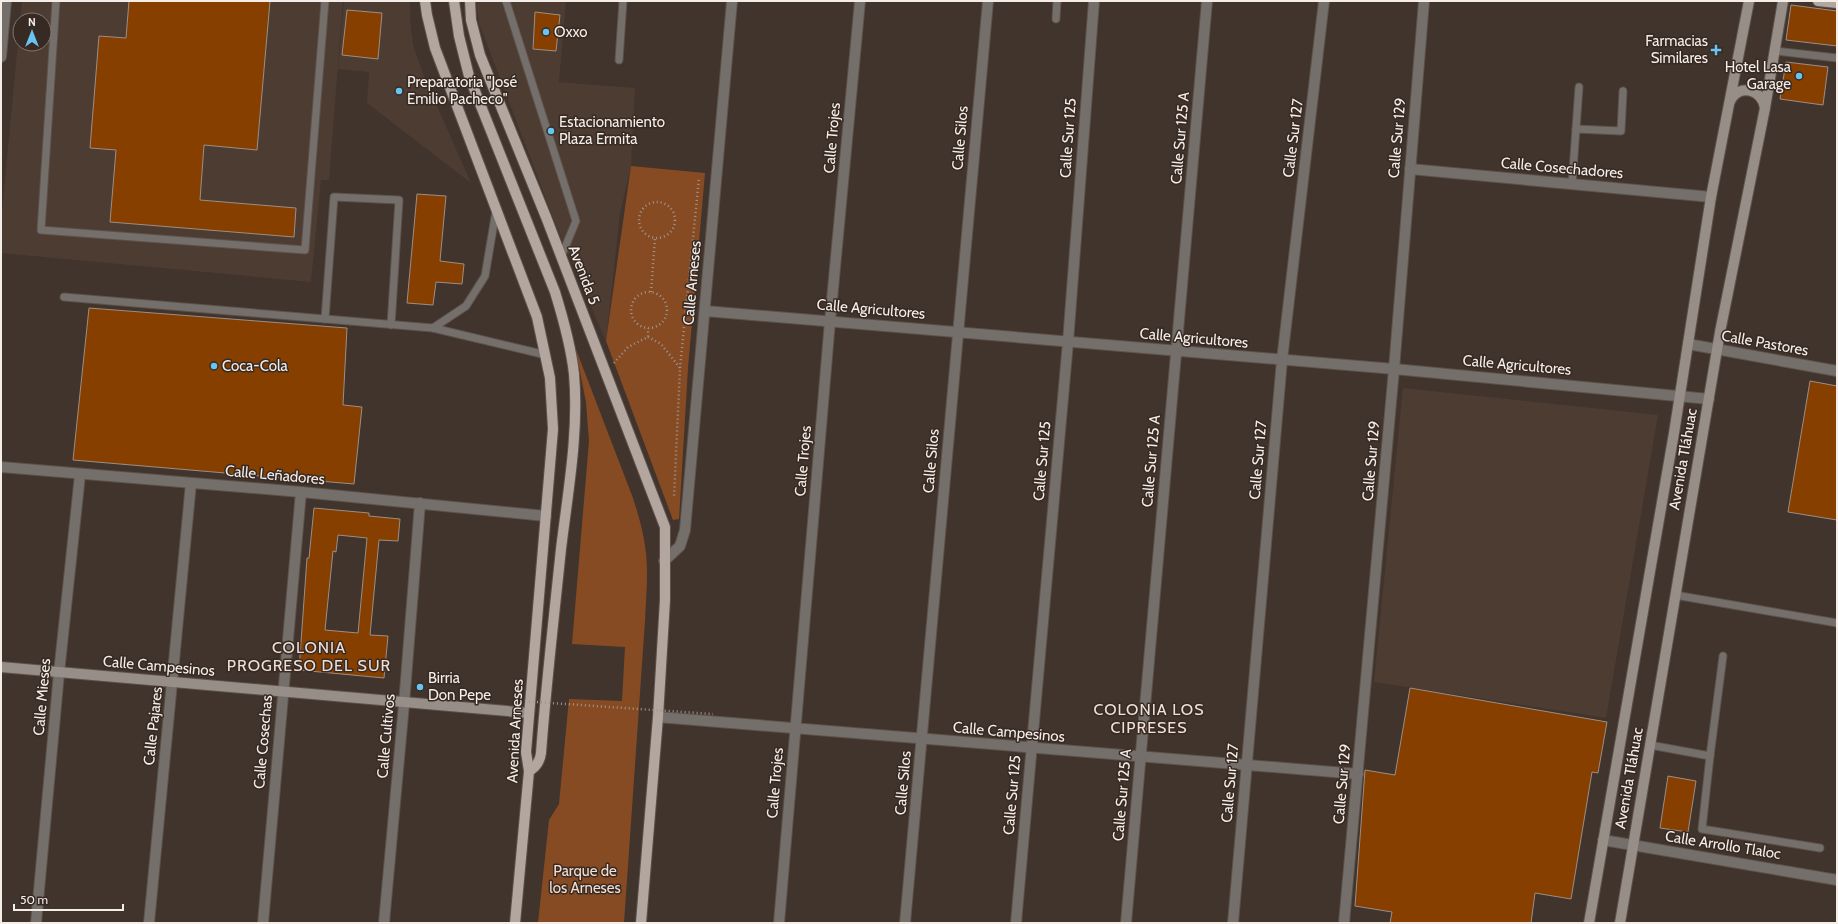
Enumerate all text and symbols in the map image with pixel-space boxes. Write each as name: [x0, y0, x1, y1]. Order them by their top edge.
north arrow: [12, 12, 52, 52]
text: N: [28, 15, 36, 29]
place label: Oxxo: [554, 23, 588, 41]
marker: Oxxo: [541, 27, 551, 37]
place label: Farmacias Similares: [1645, 32, 1708, 67]
marker: Farmacias Similares: [1711, 45, 1721, 55]
place label: Hotel Lasa Garage: [1725, 58, 1792, 93]
marker: Hotel Lasa Garage: [1794, 71, 1804, 81]
place label: Preparatoria "José Emilio Pacheco": [407, 73, 518, 108]
marker: Preparatoria "José Emilio Pacheco": [394, 86, 404, 96]
street label: Calle Sur 125 A: [1167, 90, 1193, 185]
street label: Calle Sur 125: [1056, 97, 1080, 179]
street label: Calle Sur 127: [1279, 97, 1307, 179]
street label: Calle Sur 129: [1385, 97, 1409, 179]
street label: Calle Trojes: [820, 102, 844, 174]
street label: Calle Silos: [948, 105, 972, 171]
place label: Estacionamiento Plaza Ermita: [559, 113, 665, 148]
marker: Estacionamiento Plaza Ermita: [546, 126, 556, 136]
street label: Calle Cosechadores: [1500, 154, 1624, 182]
street label: Calle Arneses: [679, 240, 705, 326]
street label: Avenida 5: [564, 243, 604, 307]
street label: Calle Agricultores: [816, 295, 926, 323]
street label: Calle Agricultores: [1139, 324, 1249, 352]
street label: Calle Pastores: [1720, 326, 1810, 360]
street label: Calle Agricultores: [1462, 351, 1572, 379]
place label: Coca-Cola: [222, 357, 288, 375]
marker: Coca-Cola: [209, 361, 219, 371]
street label: Avenida Tláhuac: [1665, 407, 1701, 511]
street label: Calle Sur 125 A: [1138, 413, 1164, 508]
street label: Calle Sur 127: [1246, 419, 1270, 500]
street label: Calle Sur 125: [1030, 420, 1054, 502]
street label: Calle Sur 129: [1359, 420, 1383, 502]
street label: Calle Trojes: [791, 425, 815, 497]
street label: Calle Silos: [919, 428, 943, 494]
street label: Calle Leñadores: [224, 462, 326, 488]
district label: COLONIA PROGRESO DEL SUR: [227, 638, 391, 675]
street label: Calle Campesinos: [102, 652, 216, 680]
street label: Calle Mieses: [30, 658, 54, 736]
place label: Birria Don Pepe: [428, 669, 491, 704]
street label: Avenida Arneses: [503, 678, 527, 784]
marker: Birria Don Pepe: [415, 682, 425, 692]
street label: Calle Pajares: [140, 686, 166, 766]
street label: Calle Cultivos: [373, 693, 399, 779]
street label: Calle Cosechas: [250, 694, 276, 790]
district label: COLONIA LOS CIPRESES: [1094, 700, 1205, 737]
street label: Calle Campesinos: [952, 718, 1066, 746]
street label: Avenida Tláhuac: [1611, 726, 1647, 830]
street label: Calle Sur 127: [1218, 742, 1242, 823]
street label: Calle Sur 129: [1330, 743, 1354, 825]
street label: Calle Trojes: [763, 747, 787, 819]
street label: Calle Sur 125 A: [1109, 747, 1135, 842]
street label: Calle Silos: [891, 750, 915, 816]
street label: Calle Sur 125: [1000, 754, 1024, 836]
street label: Calle Arrollo Tlaloc: [1664, 827, 1782, 863]
park label: Parque de los Arneses: [549, 862, 621, 897]
scale bar: [14, 886, 123, 912]
text: 50 m: [20, 892, 48, 907]

